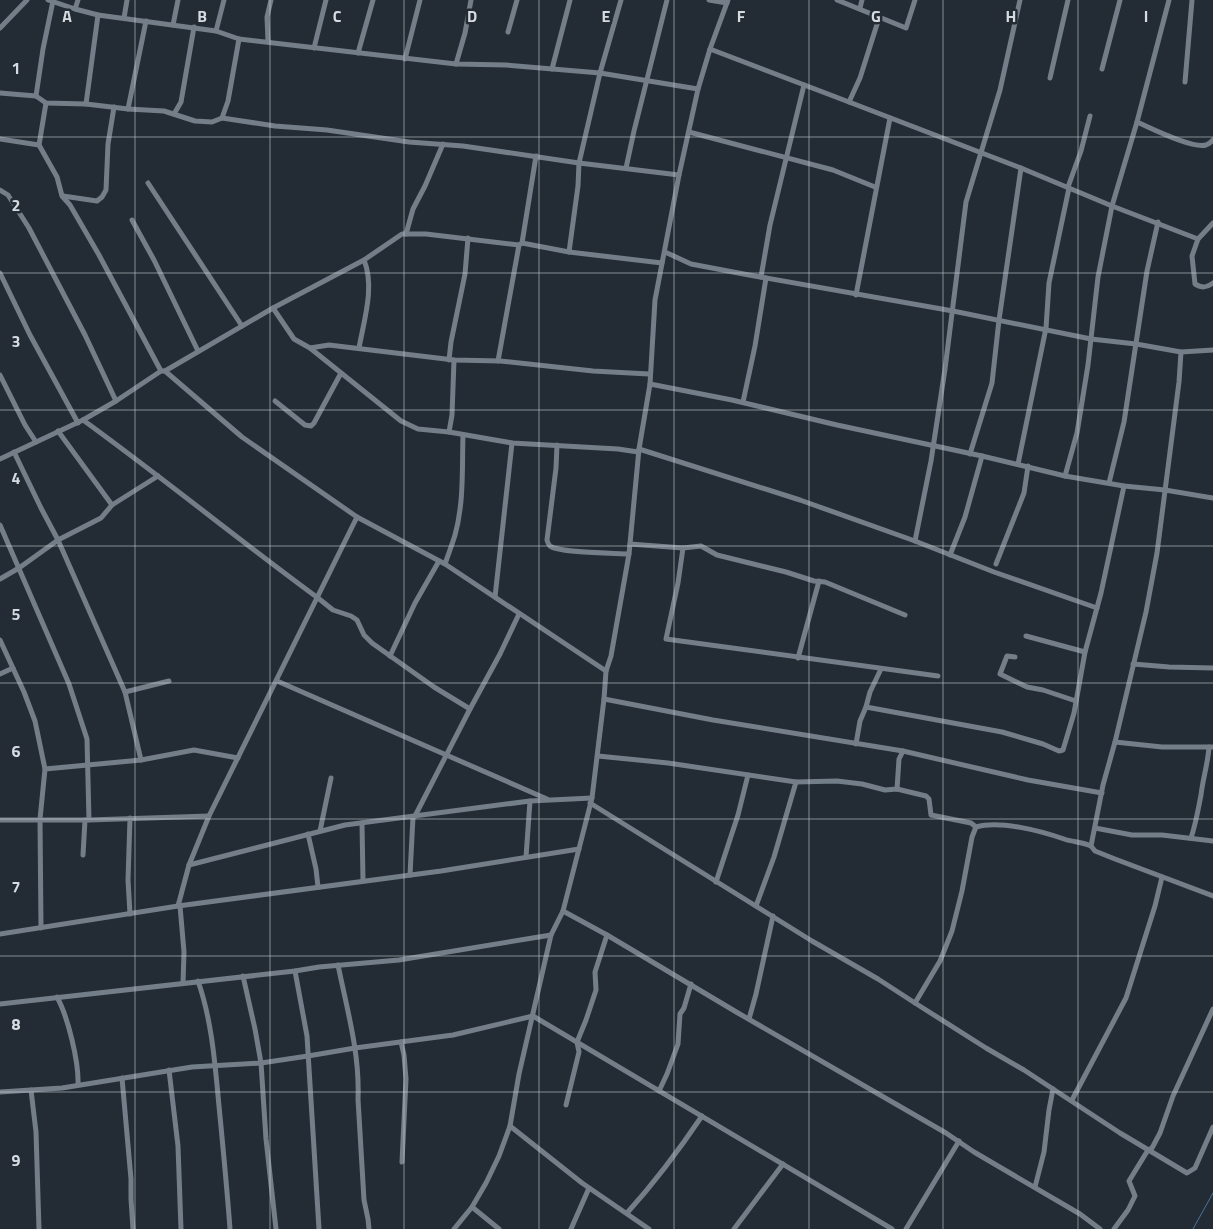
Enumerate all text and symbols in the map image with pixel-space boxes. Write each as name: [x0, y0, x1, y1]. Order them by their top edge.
text: A: [62, 4, 72, 28]
text: B: [197, 4, 207, 28]
text: C: [333, 4, 342, 28]
text: D: [467, 4, 477, 28]
text: E: [602, 4, 611, 28]
text: F: [737, 4, 746, 28]
text: G: [871, 4, 881, 28]
text: H: [1006, 4, 1016, 28]
text: I: [1144, 4, 1148, 28]
text: 1: [12, 56, 20, 80]
text: 2: [12, 193, 20, 217]
text: 3: [12, 329, 20, 353]
text: 4: [12, 466, 21, 490]
text: 5: [12, 602, 21, 626]
text: 6: [12, 739, 21, 763]
text: 7: [12, 875, 20, 899]
text: 8: [12, 1012, 21, 1036]
text: 9: [12, 1148, 21, 1172]

